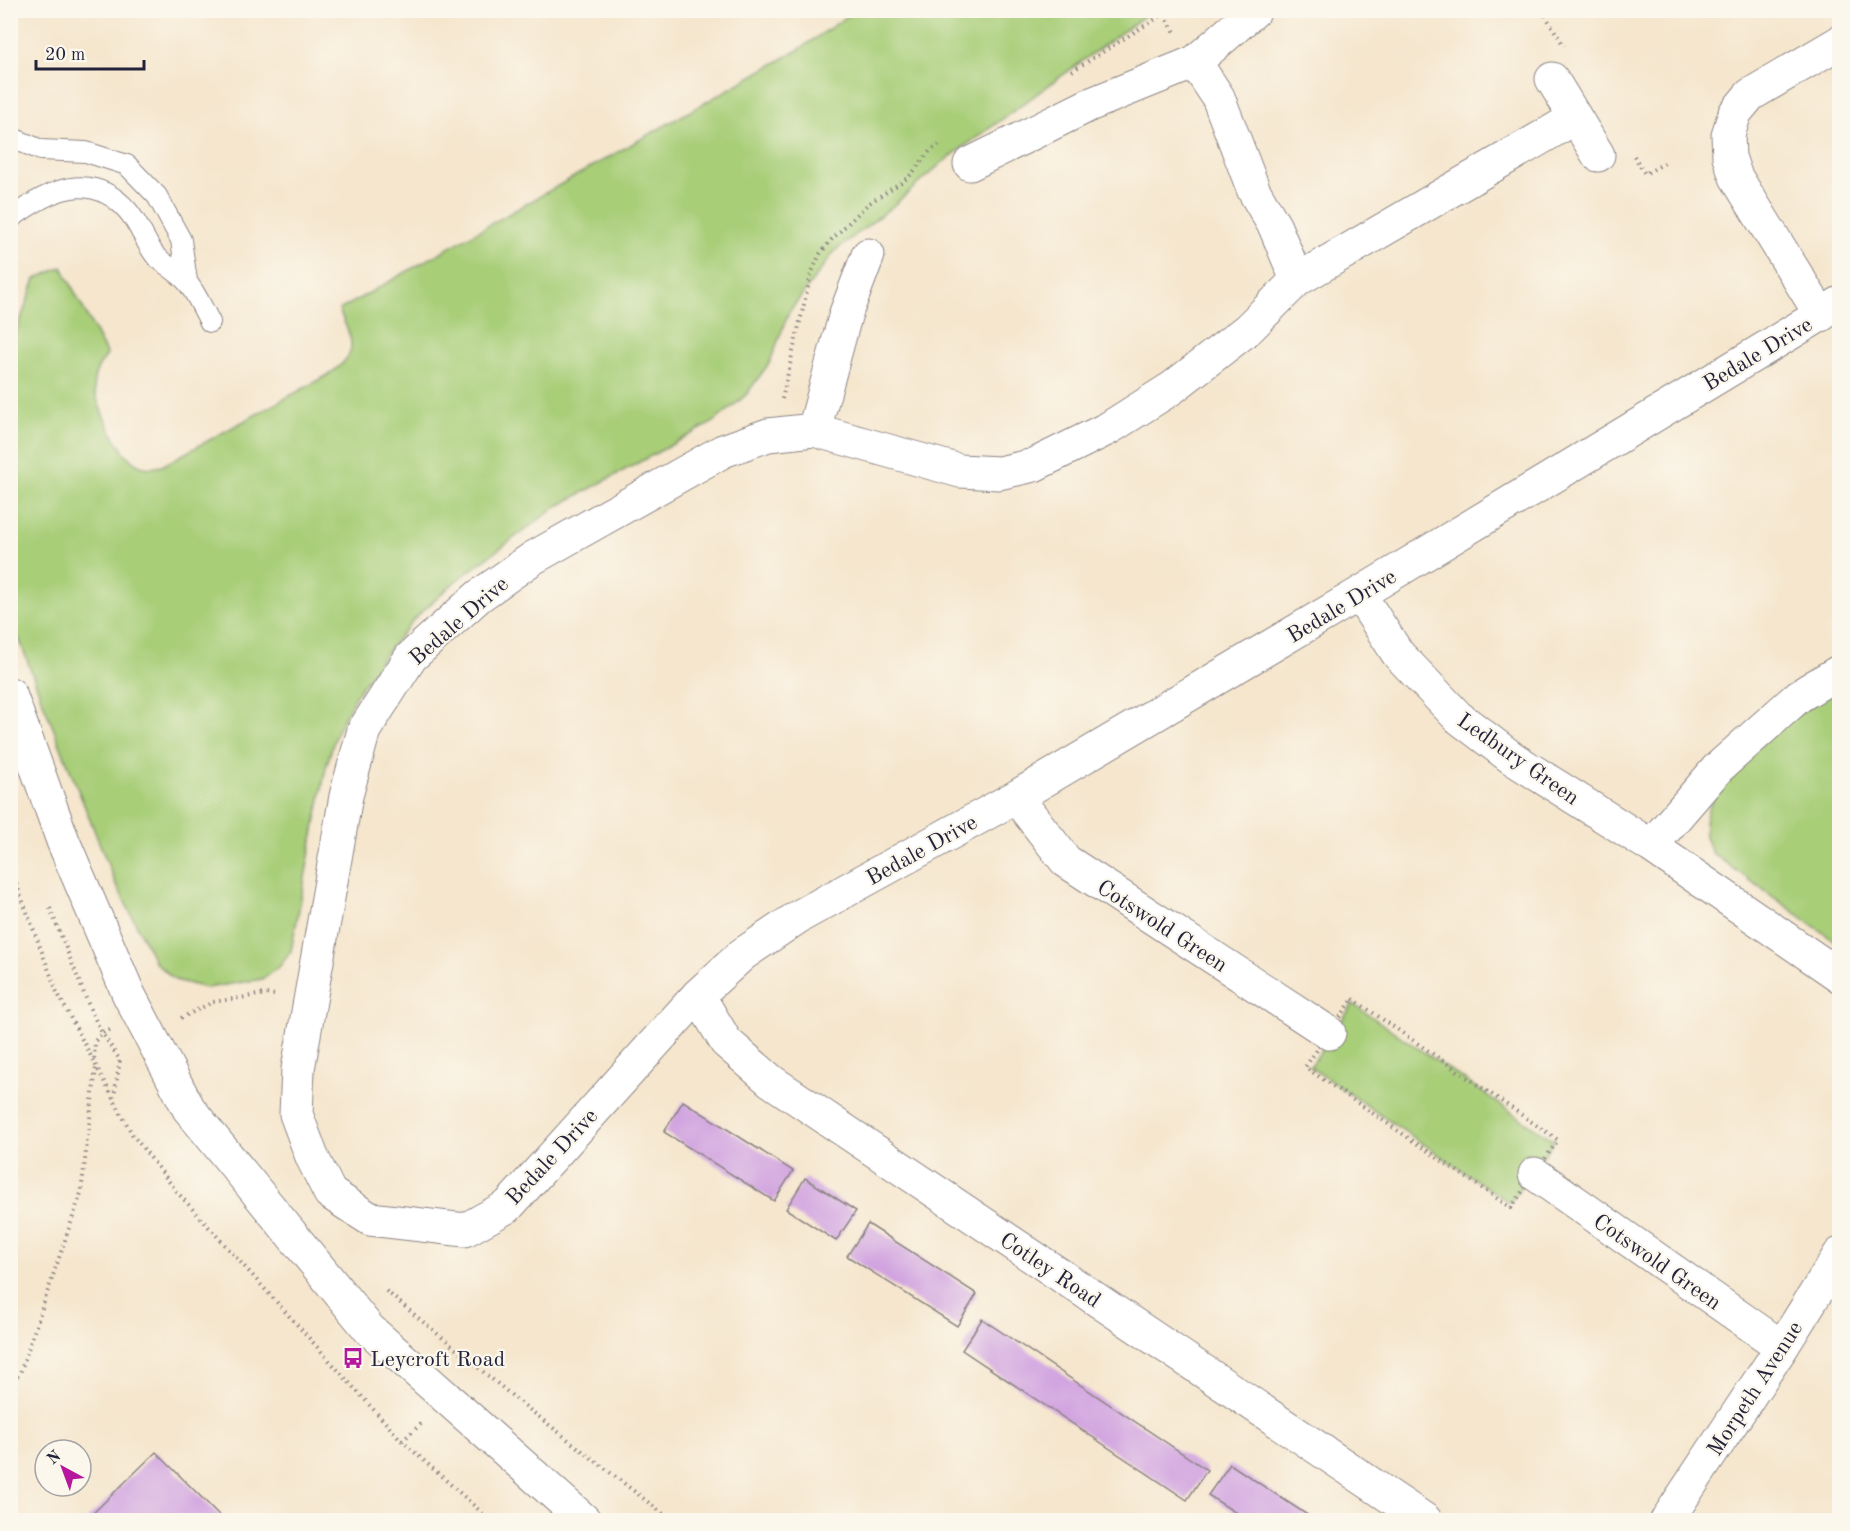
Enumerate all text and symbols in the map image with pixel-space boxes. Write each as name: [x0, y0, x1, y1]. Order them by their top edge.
scale bar: [36, 33, 144, 71]
text: 20 m: [45, 46, 85, 64]
street label: Bedale Drive: [1700, 314, 1816, 396]
street label: Bedale Drive: [1284, 566, 1400, 648]
street label: Bedale Drive: [406, 573, 513, 670]
street label: Ledbury Green: [1453, 710, 1583, 810]
street label: Bedale Drive: [863, 811, 981, 890]
street label: Cotswold Green: [1093, 876, 1231, 977]
street label: Bedale Drive: [503, 1105, 602, 1210]
street label: Cotswold Green: [1589, 1210, 1725, 1315]
street label: Cotley Road: [996, 1229, 1104, 1312]
street label: Morpeth Avenue: [1704, 1318, 1807, 1460]
bus stop icon: Leycroft Road: [341, 1346, 365, 1370]
place label: Leycroft Road: [370, 1349, 505, 1371]
north arrow: [33, 1438, 93, 1498]
text: N: [45, 1448, 65, 1468]

